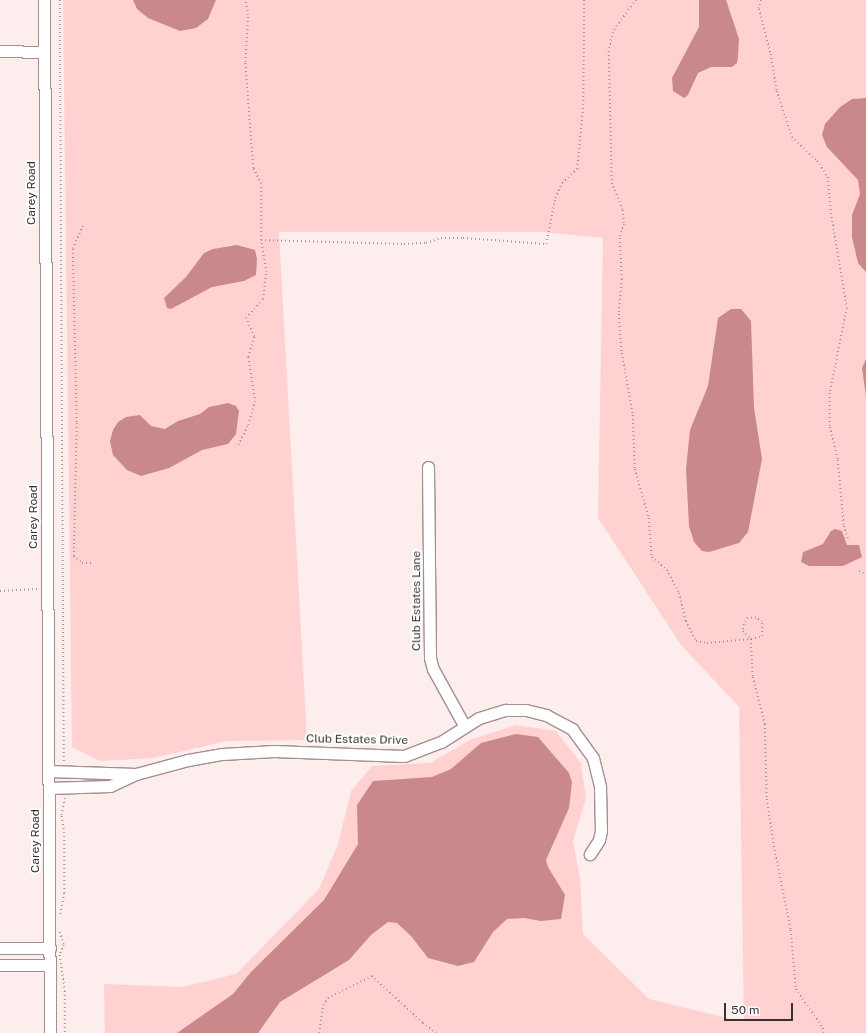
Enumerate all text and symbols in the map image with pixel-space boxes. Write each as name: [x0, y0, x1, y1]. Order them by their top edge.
street label: Carey Road: [25, 161, 39, 225]
street label: Carey Road: [27, 485, 41, 549]
street label: Club Estates Lane: [410, 551, 424, 651]
street label: Club Estates Drive: [306, 732, 408, 748]
street label: Carey Road: [29, 809, 43, 873]
scale bar: [726, 995, 795, 1021]
text: 50 m: [731, 1003, 759, 1017]

